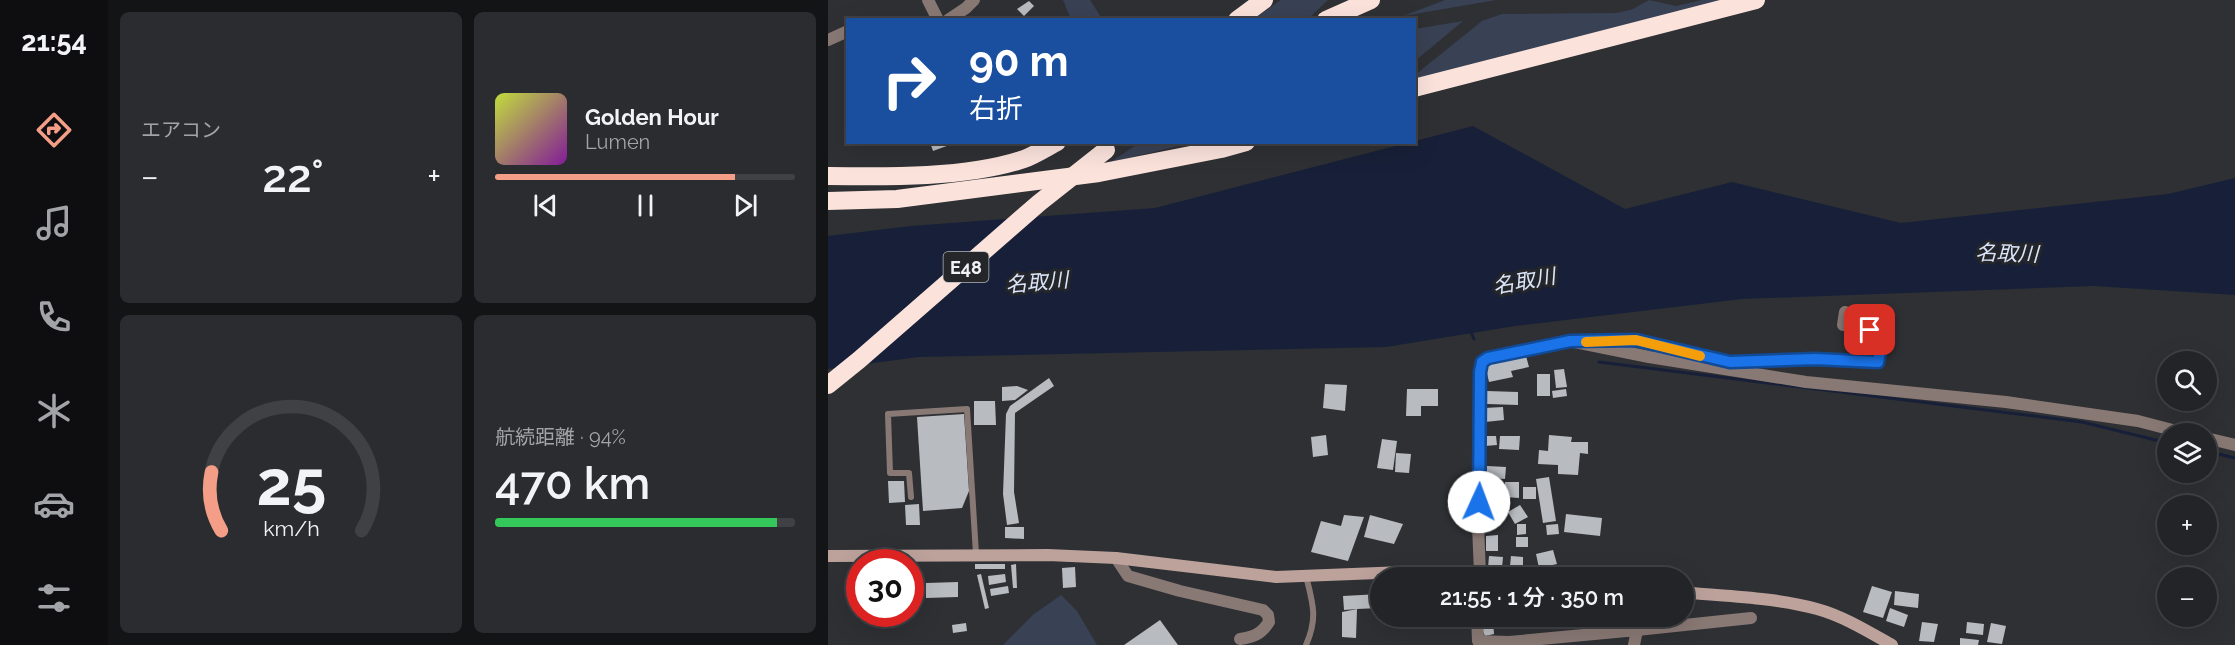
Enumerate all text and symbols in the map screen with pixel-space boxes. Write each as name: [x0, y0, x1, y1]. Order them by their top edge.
text: 21:54: [21, 26, 87, 57]
text: 90 m: [969, 37, 1069, 86]
icon: right: [870, 42, 948, 120]
text: 右折: [969, 93, 1023, 124]
text: Golden Hour: [585, 104, 719, 130]
icon: directions: [33, 109, 75, 151]
text: エアコン: [141, 118, 221, 142]
text: Lumen: [585, 130, 650, 154]
text: 22°: [262, 150, 324, 203]
text: −: [141, 157, 159, 196]
text: +: [427, 157, 441, 196]
icon: previous: [529, 189, 562, 222]
icon: pause: [629, 189, 662, 222]
icon: next: [729, 189, 762, 222]
icon: music: [33, 202, 75, 244]
water label: 名取川: [1975, 239, 2041, 267]
road number: E48: [944, 252, 988, 282]
water label: 名取川: [1491, 263, 1559, 299]
water label: 名取川: [1005, 267, 1071, 297]
icon: phone: [33, 296, 75, 338]
pin: [1844, 304, 1895, 355]
icon: arrive: [1853, 313, 1886, 346]
map controls: [2157, 351, 2217, 627]
button: search: [2157, 351, 2217, 411]
icon: climate: [33, 390, 75, 432]
button: layers: [2157, 423, 2217, 483]
text: 航続距離 · 94%: [495, 425, 626, 449]
text: 25: [256, 446, 326, 520]
text: 470 km: [495, 457, 650, 510]
position arrow: [1447, 470, 1511, 534]
icon: car: [33, 483, 75, 525]
button: +: [2157, 495, 2217, 555]
text: km/h: [263, 516, 319, 541]
speed limit sign: 30: [846, 549, 924, 627]
button: −: [2157, 567, 2217, 627]
icon: filters: [33, 577, 75, 619]
text: 21:55 · 1 分 · 350 m: [1440, 584, 1624, 610]

